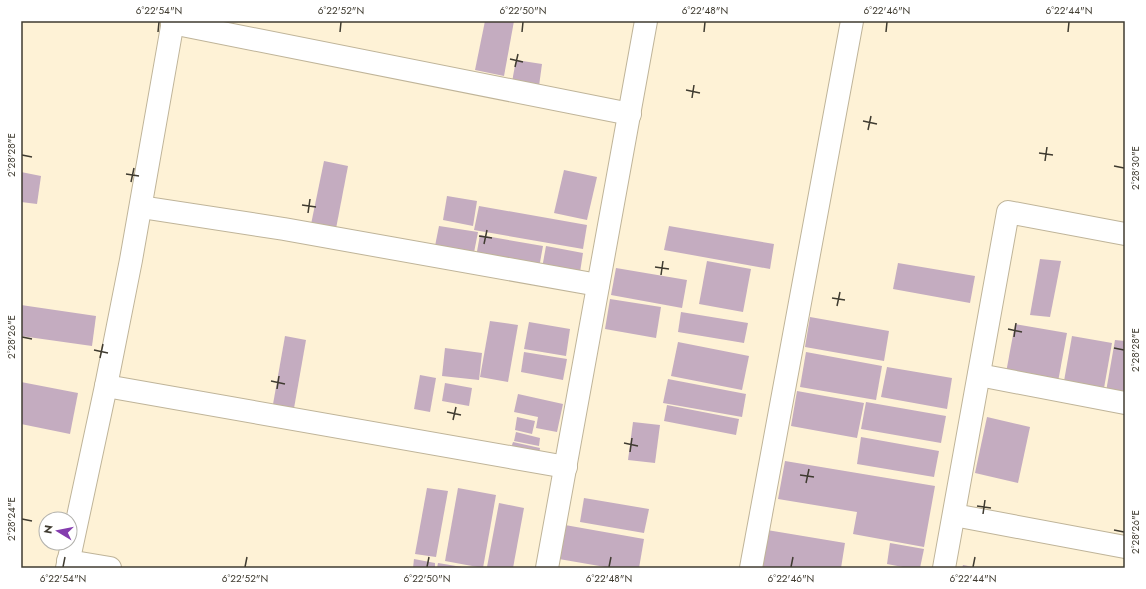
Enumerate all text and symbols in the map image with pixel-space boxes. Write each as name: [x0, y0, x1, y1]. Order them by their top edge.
text: 6°22'54"N: [136, 3, 182, 18]
text: 6°22'52"N: [318, 3, 364, 18]
text: 6°22'50"N: [500, 3, 546, 18]
text: 6°22'48"N: [682, 3, 728, 18]
text: 6°22'46"N: [864, 3, 910, 18]
text: 6°22'44"N: [1046, 3, 1092, 18]
text: 2°28'28"E: [4, 133, 19, 177]
text: 2°28'30"E: [1128, 146, 1143, 190]
text: 2°28'26"E: [4, 315, 19, 359]
text: 2°28'28"E: [1128, 328, 1143, 372]
text: 2°28'24"E: [4, 497, 19, 541]
text: 2°28'26"E: [1128, 510, 1143, 554]
north arrow: [38, 511, 78, 551]
text: N: [40, 524, 57, 535]
text: 6°22'54"N: [40, 571, 86, 586]
text: 6°22'52"N: [222, 571, 268, 586]
text: 6°22'50"N: [404, 571, 450, 586]
text: 6°22'48"N: [586, 571, 632, 586]
text: 6°22'46"N: [768, 571, 814, 586]
text: 6°22'44"N: [950, 571, 996, 586]

